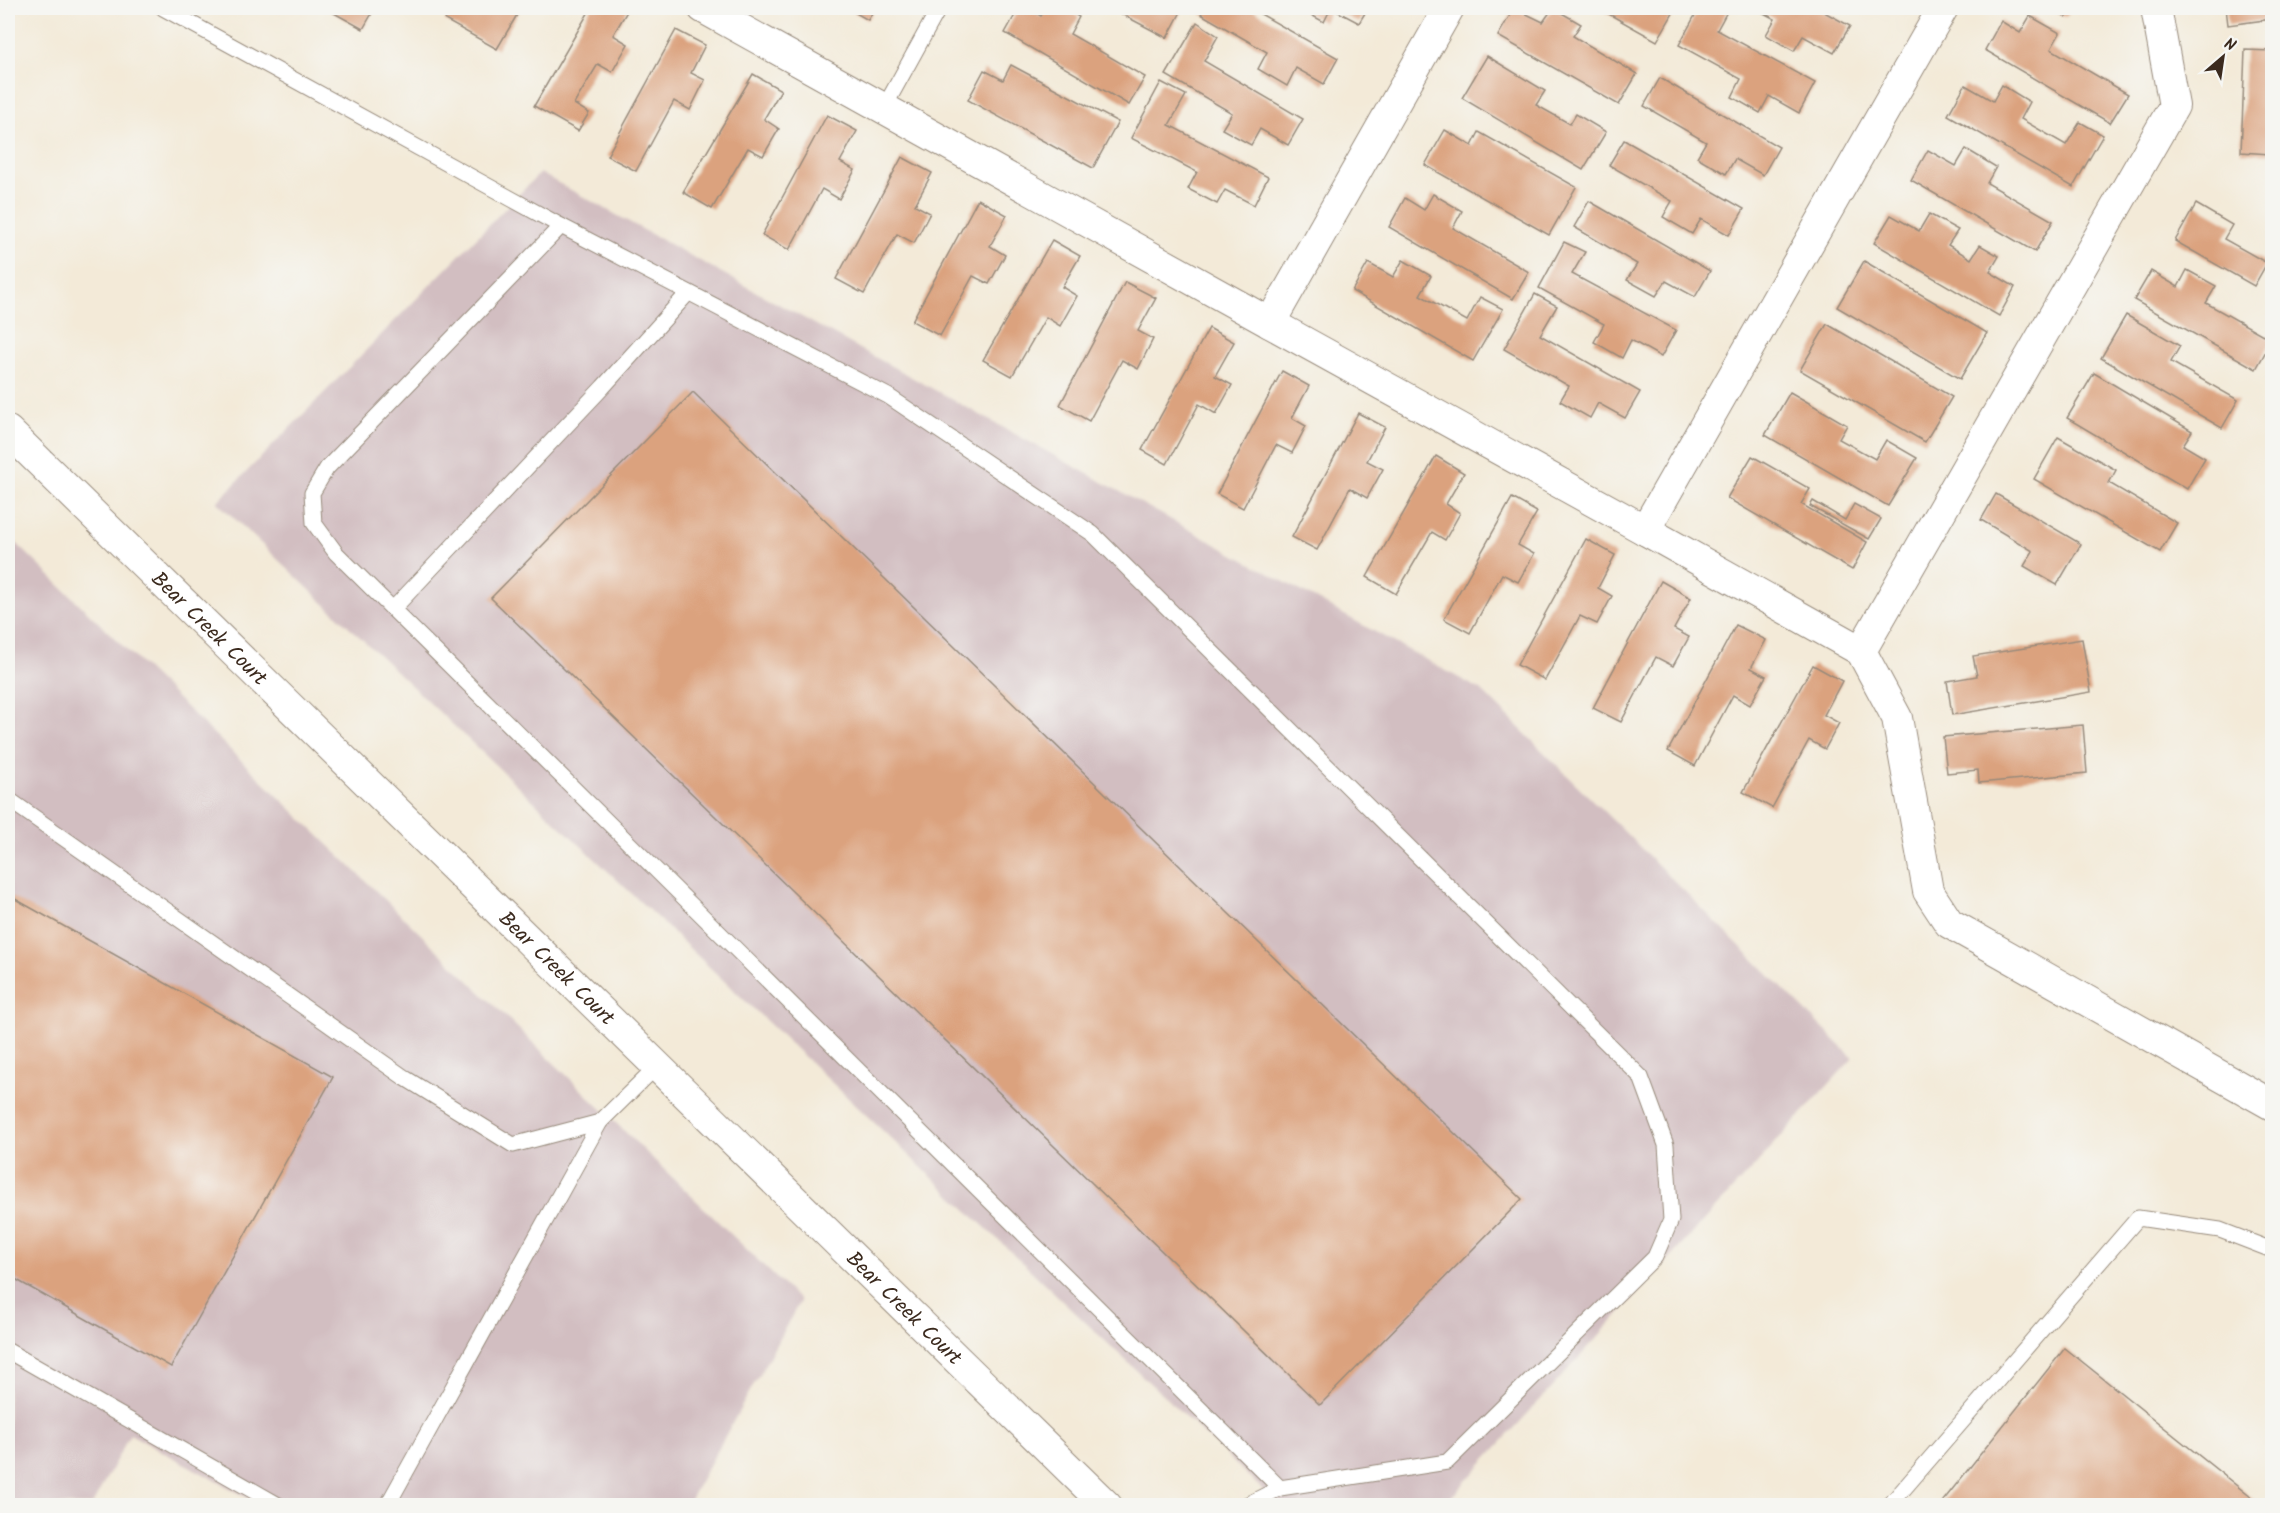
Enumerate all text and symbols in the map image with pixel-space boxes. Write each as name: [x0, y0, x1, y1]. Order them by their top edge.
north arrow: [2193, 27, 2253, 87]
text: N: [2219, 32, 2240, 59]
street label: Bear Creek Court: [143, 564, 275, 695]
street label: Bear Creek Court: [490, 904, 622, 1035]
street label: Bear Creek Court: [837, 1244, 970, 1375]

